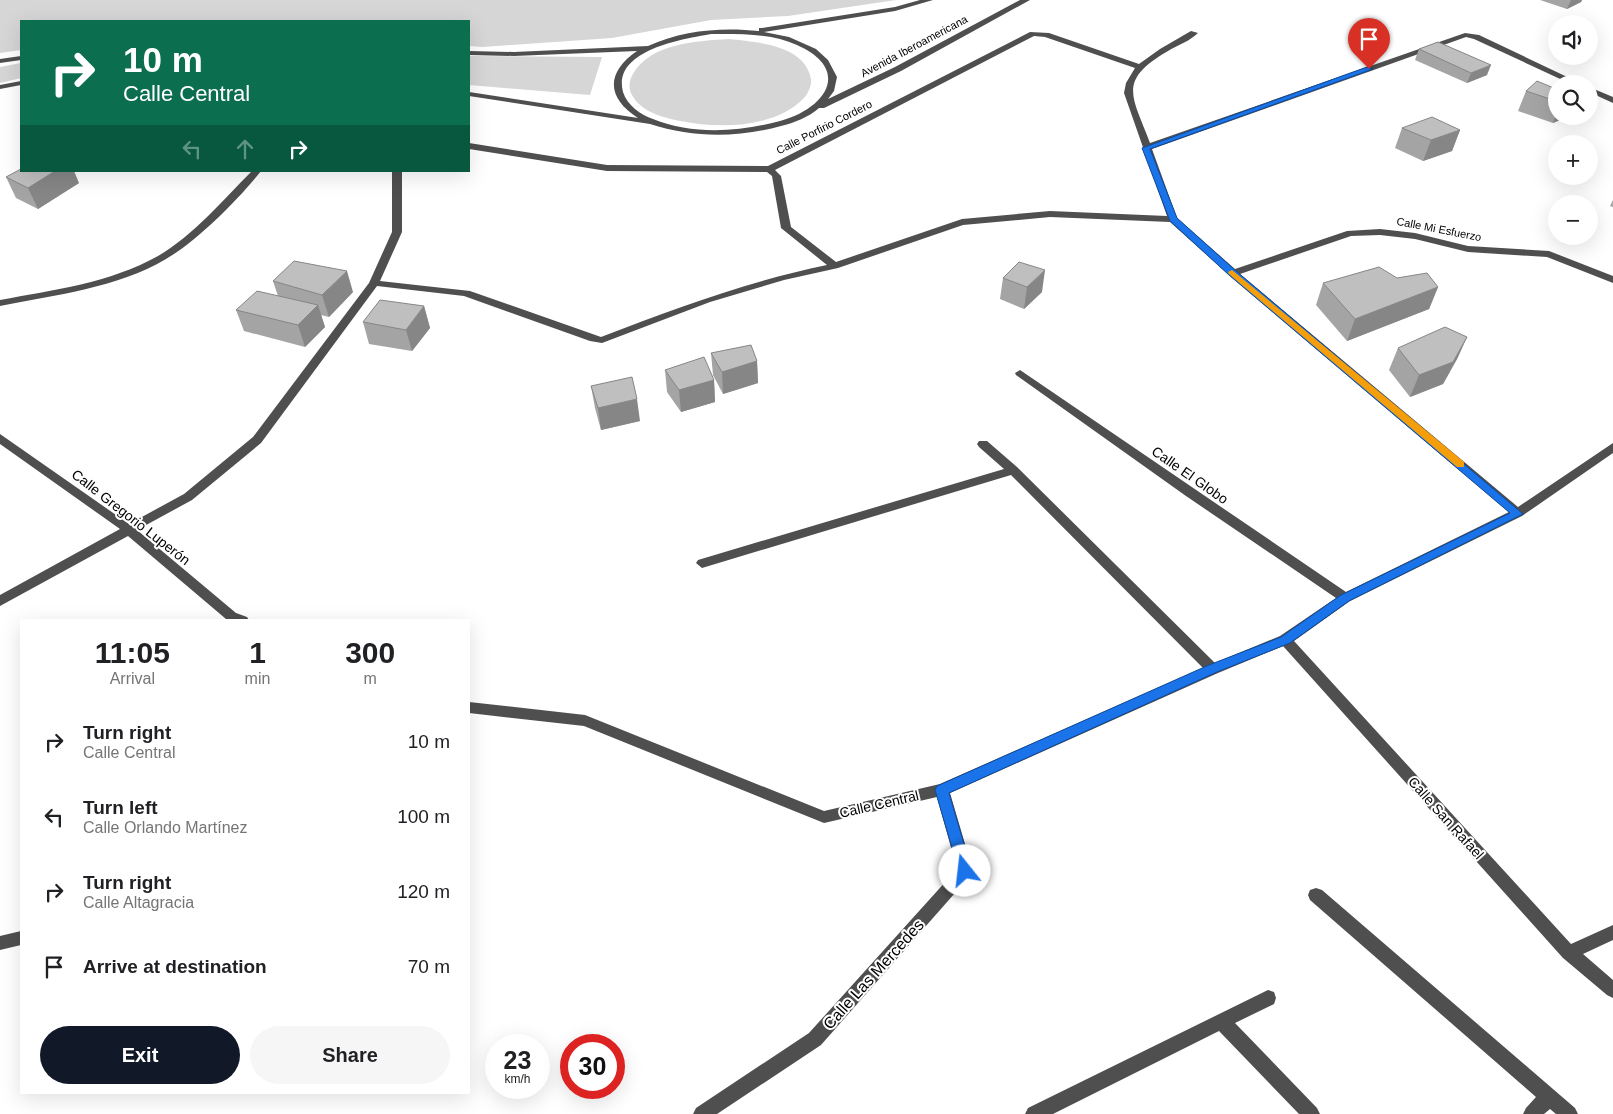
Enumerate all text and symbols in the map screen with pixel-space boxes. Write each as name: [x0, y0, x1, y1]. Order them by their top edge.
street label: Avenida Iberoamericana: [859, 12, 970, 79]
map controls: [1548, 15, 1598, 245]
button: sound: [1548, 15, 1598, 65]
pin: [1348, 18, 1390, 69]
icon: arrive: [1355, 25, 1383, 53]
icon: right: [40, 40, 105, 105]
text: 10 m: [123, 40, 203, 79]
button: search: [1548, 75, 1598, 125]
text: Calle Central: [123, 81, 250, 106]
street label: Calle Porfirio Cordero: [774, 98, 874, 156]
icon: left: [178, 135, 206, 163]
icon: ahead: [231, 135, 259, 163]
icon: right: [284, 135, 312, 163]
button: +: [1548, 135, 1598, 185]
button: −: [1548, 195, 1598, 245]
street label: Calle Mi Esfuerzo: [1396, 215, 1482, 243]
street label: Calle El Globo: [1149, 443, 1231, 507]
street label: Calle Gregorio Luperón: [69, 466, 193, 568]
text: 11:05: [95, 636, 170, 669]
text: 1: [249, 636, 266, 669]
text: 300: [345, 636, 395, 669]
text: Arrival: [110, 670, 155, 687]
text: min: [245, 670, 270, 687]
text: m: [364, 670, 377, 687]
text: Turn right: [83, 722, 171, 743]
icon: right: [40, 728, 68, 756]
text: 10 m: [408, 731, 450, 752]
text: Calle Central: [83, 744, 175, 761]
street label: Calle San Rafael: [1405, 774, 1487, 862]
street label: Calle Central: [838, 787, 920, 821]
text: Turn left: [83, 797, 158, 818]
icon: left: [40, 803, 68, 831]
text: 100 m: [397, 806, 450, 827]
text: Calle Orlando Martínez: [83, 819, 248, 836]
position arrow: [938, 844, 990, 896]
text: Turn right: [83, 872, 171, 893]
icon: right: [40, 878, 68, 906]
text: 120 m: [397, 881, 450, 902]
text: Calle Altagracia: [83, 894, 194, 911]
street label: Calle Las Mercedes: [820, 916, 927, 1033]
icon: arrive: [40, 953, 68, 981]
text: Arrive at destination: [83, 956, 267, 977]
text: 70 m: [408, 956, 450, 977]
button: Exit: [40, 1026, 240, 1084]
button: Share: [250, 1026, 450, 1084]
speed limit sign: 30: [560, 1034, 625, 1099]
text: 23: [504, 1046, 531, 1074]
text: km/h: [504, 1072, 531, 1086]

